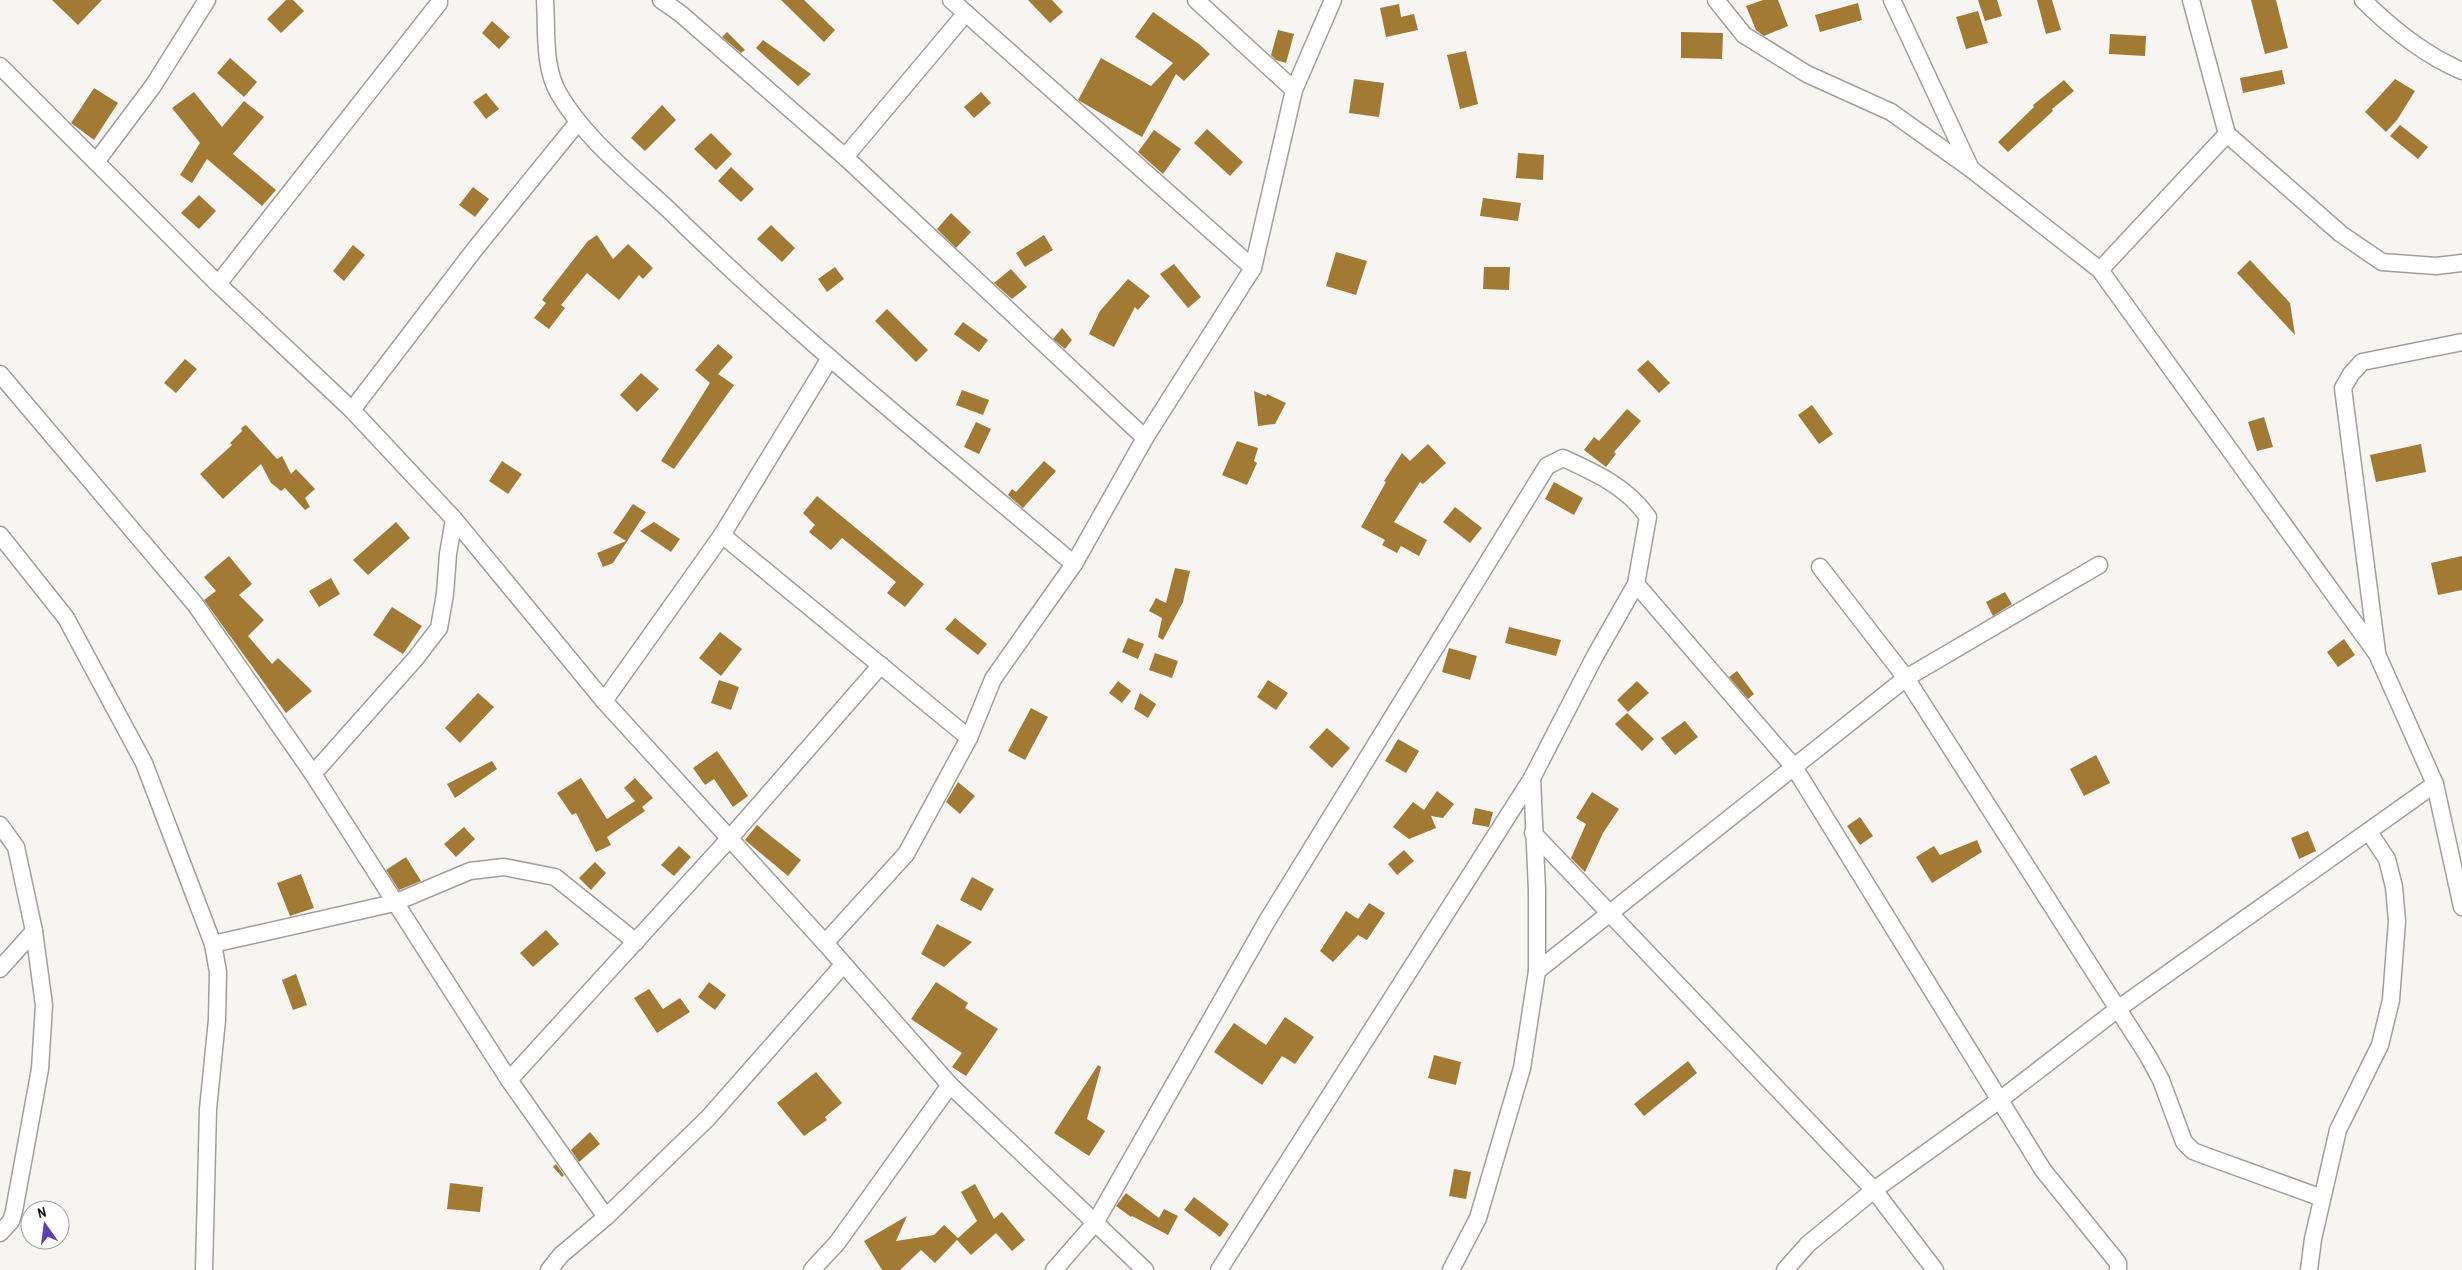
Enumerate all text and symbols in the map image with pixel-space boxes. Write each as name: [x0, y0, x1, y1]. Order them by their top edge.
north arrow: [20, 1200, 70, 1250]
text: N: [36, 1203, 48, 1222]

